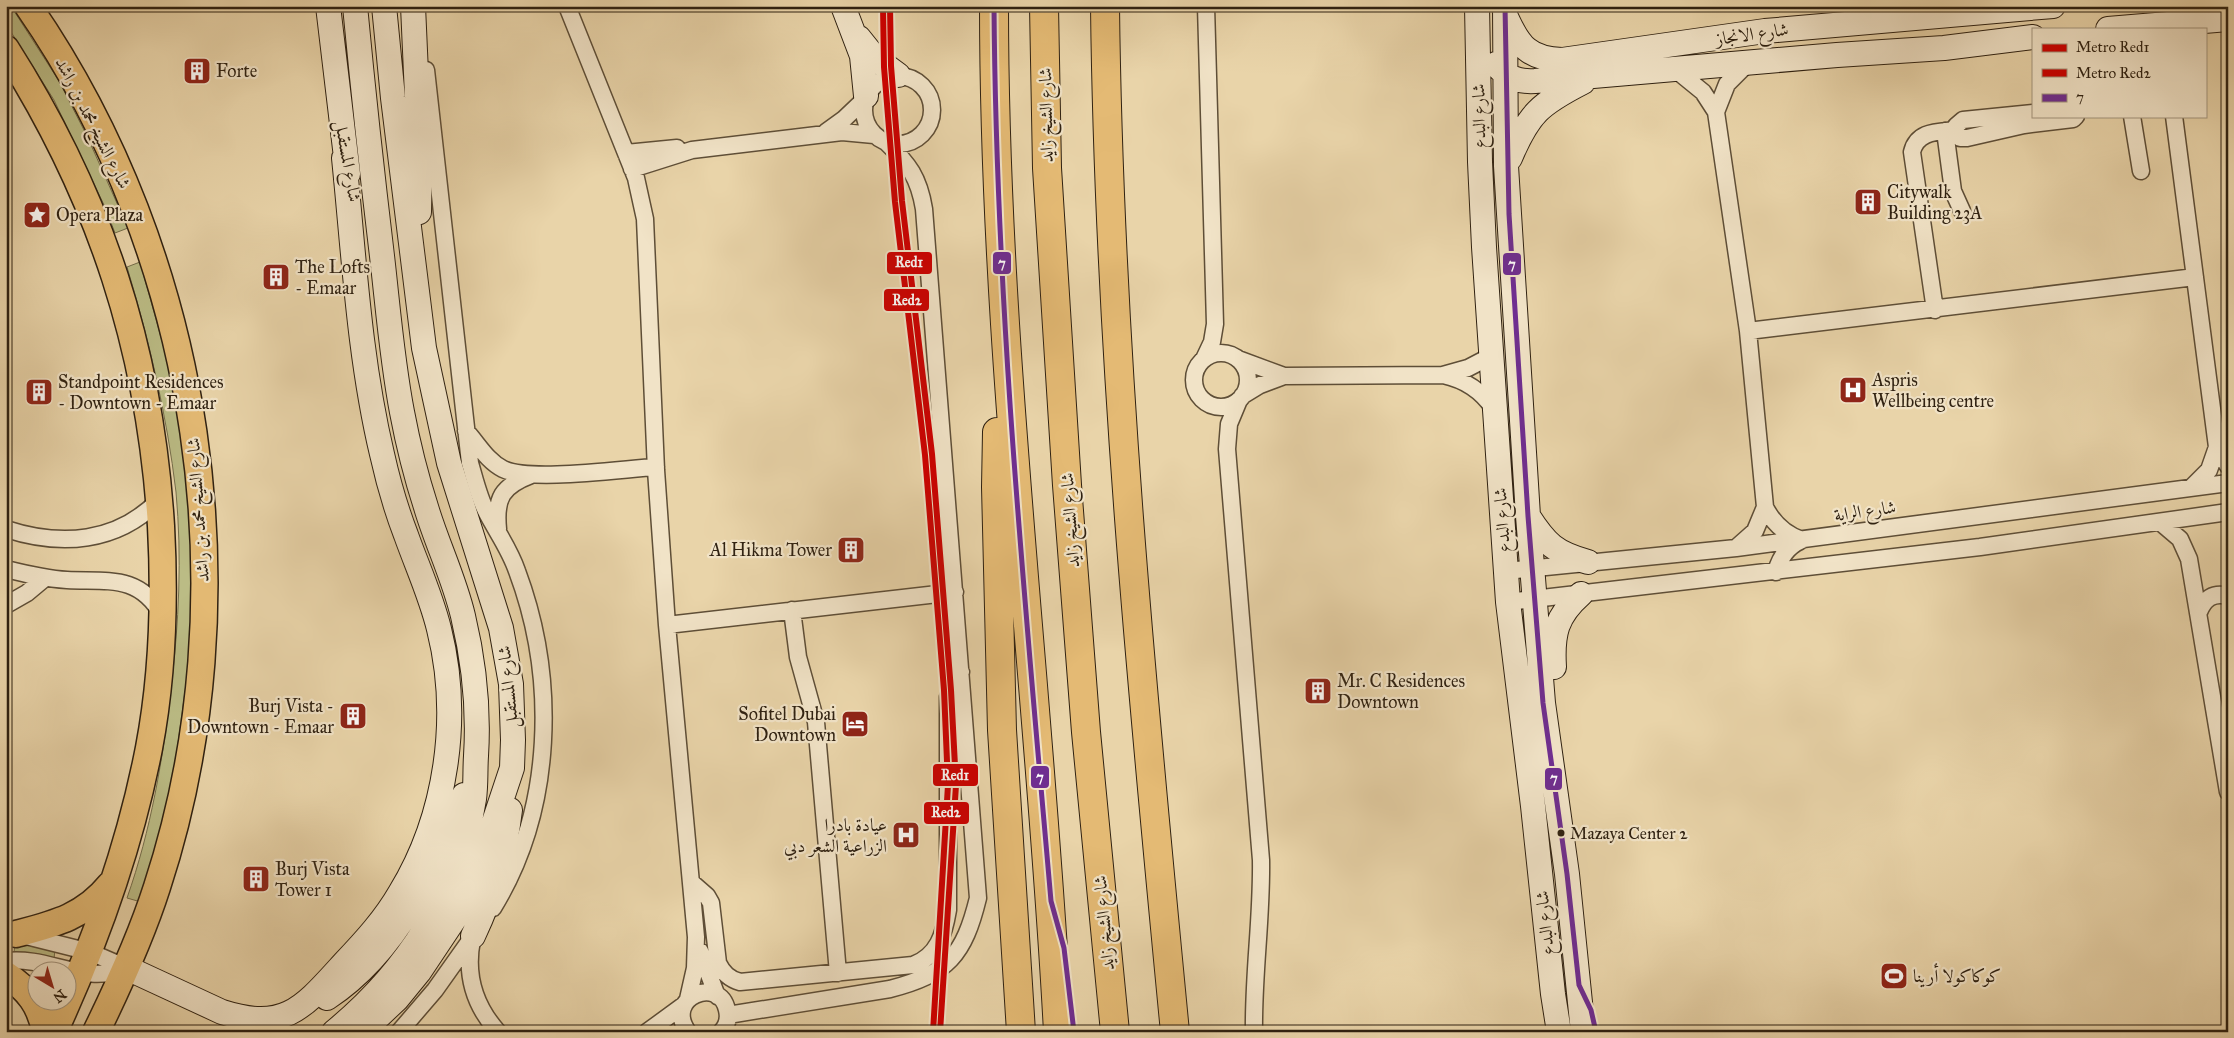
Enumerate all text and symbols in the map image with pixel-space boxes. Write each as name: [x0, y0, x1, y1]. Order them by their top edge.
street label: شارع الانجاز: [1712, 18, 1790, 54]
legend: [2032, 28, 2206, 118]
text: Metro Red1: [2076, 38, 2150, 56]
street label: شارع الشيخ محمد بن راشد: [46, 54, 136, 195]
building icon: Forte: [182, 56, 212, 86]
place label: Forte: [216, 60, 257, 82]
text: Metro Red2: [2076, 64, 2152, 82]
street label: شارع الشيخ زايد: [1034, 67, 1063, 163]
street label: شارع البدع: [1467, 83, 1495, 149]
text: 7: [2076, 88, 2084, 106]
street label: شارع المستقبل: [326, 118, 366, 204]
place label: Citywalk Building 23A: [1887, 181, 1982, 225]
building icon: Citywalk Building 23A: [1853, 187, 1883, 217]
place icon: Opera Plaza: [22, 200, 52, 230]
place label: Opera Plaza: [56, 204, 144, 226]
line badge: Red1: [886, 251, 933, 275]
line badge: 7: [992, 251, 1012, 275]
line badge: 7: [1502, 252, 1522, 276]
text: Red1: [895, 254, 924, 271]
text: 7: [998, 255, 1006, 272]
place label: The Lofts - Emaar: [295, 256, 370, 299]
text: 7: [1508, 256, 1516, 273]
building icon: The Lofts - Emaar: [261, 262, 291, 292]
line badge: Red2: [883, 288, 930, 312]
text: Red2: [892, 292, 923, 309]
place label: Aspris Wellbeing centre: [1871, 369, 1994, 413]
place label: Standpoint Residences - Downtown - Emaar: [58, 371, 224, 414]
hospital icon: Aspris Wellbeing centre: [1838, 375, 1868, 405]
building icon: Standpoint Residences - Downtown - Emaar: [24, 377, 54, 407]
street label: شارع الشيخ محمد بن راشد: [182, 437, 219, 583]
street label: شارع الشيخ زايد: [1056, 472, 1089, 568]
street label: شارع البدع: [1489, 487, 1519, 553]
street label: شارع الراية: [1833, 496, 1898, 530]
building icon: Al Hikma Tower: [836, 535, 866, 565]
place label: Al Hikma Tower: [709, 539, 832, 561]
street label: شارع المستقبل: [493, 644, 527, 729]
place label: Mr. C Residences Downtown: [1337, 670, 1465, 713]
building icon: Mr. C Residences Downtown: [1303, 676, 1333, 706]
place label: Burj Vista - Downtown - Emaar: [187, 695, 334, 738]
building icon: Burj Vista - Downtown - Emaar: [338, 701, 368, 731]
place label: Sofitel Dubai Downtown: [738, 703, 836, 746]
hotel icon: Sofitel Dubai Downtown: [840, 709, 870, 739]
line badge: Red1: [932, 763, 979, 787]
line badge: 7: [1030, 765, 1050, 789]
text: Red1: [941, 767, 970, 784]
line badge: 7: [1544, 767, 1563, 791]
text: 7: [1036, 769, 1044, 786]
text: 7: [1550, 770, 1558, 787]
line badge: Red2: [923, 801, 970, 825]
text: Red2: [931, 804, 962, 821]
place label: عيادة بادرا الزراعية الشعر دبي: [784, 814, 887, 861]
hospital icon: عيادة بادرا الزراعية الشعر دبي: [891, 820, 921, 850]
place label: Mazaya Center 2: [1570, 823, 1688, 844]
marker: Mazaya Center 2: [1556, 828, 1566, 838]
place label: Burj Vista Tower 1: [275, 858, 350, 901]
building icon: Burj Vista Tower 1: [241, 864, 271, 894]
street label: شارع الشيخ زايد: [1089, 874, 1124, 971]
street label: شارع البدع: [1531, 889, 1563, 956]
north arrow: [28, 960, 78, 1010]
sports icon: كوكاكولا أرينا: [1879, 961, 1909, 991]
place label: كوكاكولا أرينا: [1913, 963, 2001, 988]
text: N: [50, 985, 70, 1006]

